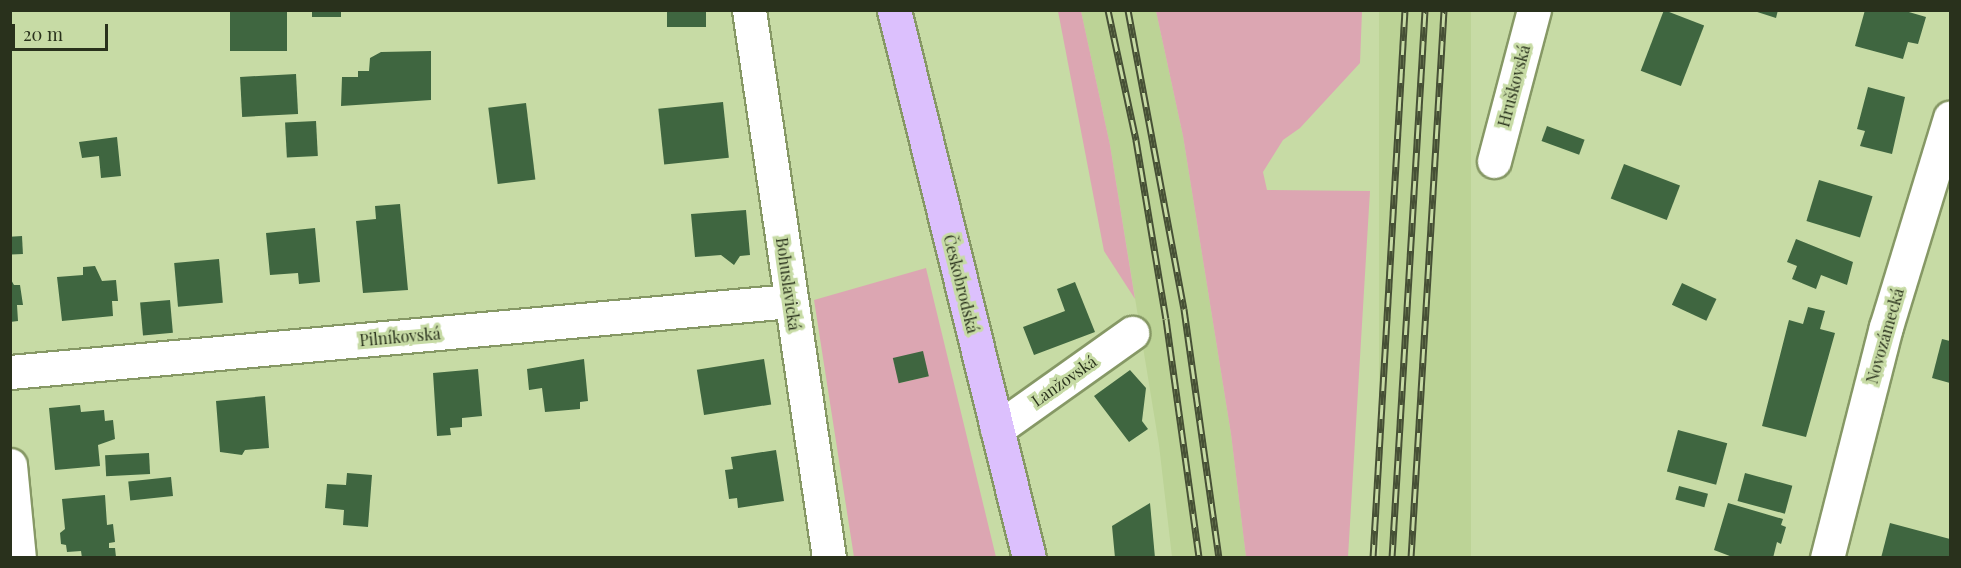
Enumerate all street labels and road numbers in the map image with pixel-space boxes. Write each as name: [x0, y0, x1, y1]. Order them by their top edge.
street label: Hruškovská: [1494, 43, 1534, 129]
street label: Českobrodská: [939, 233, 983, 335]
street label: Bohuslavická: [772, 236, 804, 332]
street label: Novozámecká: [1862, 286, 1908, 386]
street label: Pilníkovská: [359, 324, 441, 350]
street label: Lanžovská: [1028, 352, 1100, 410]

